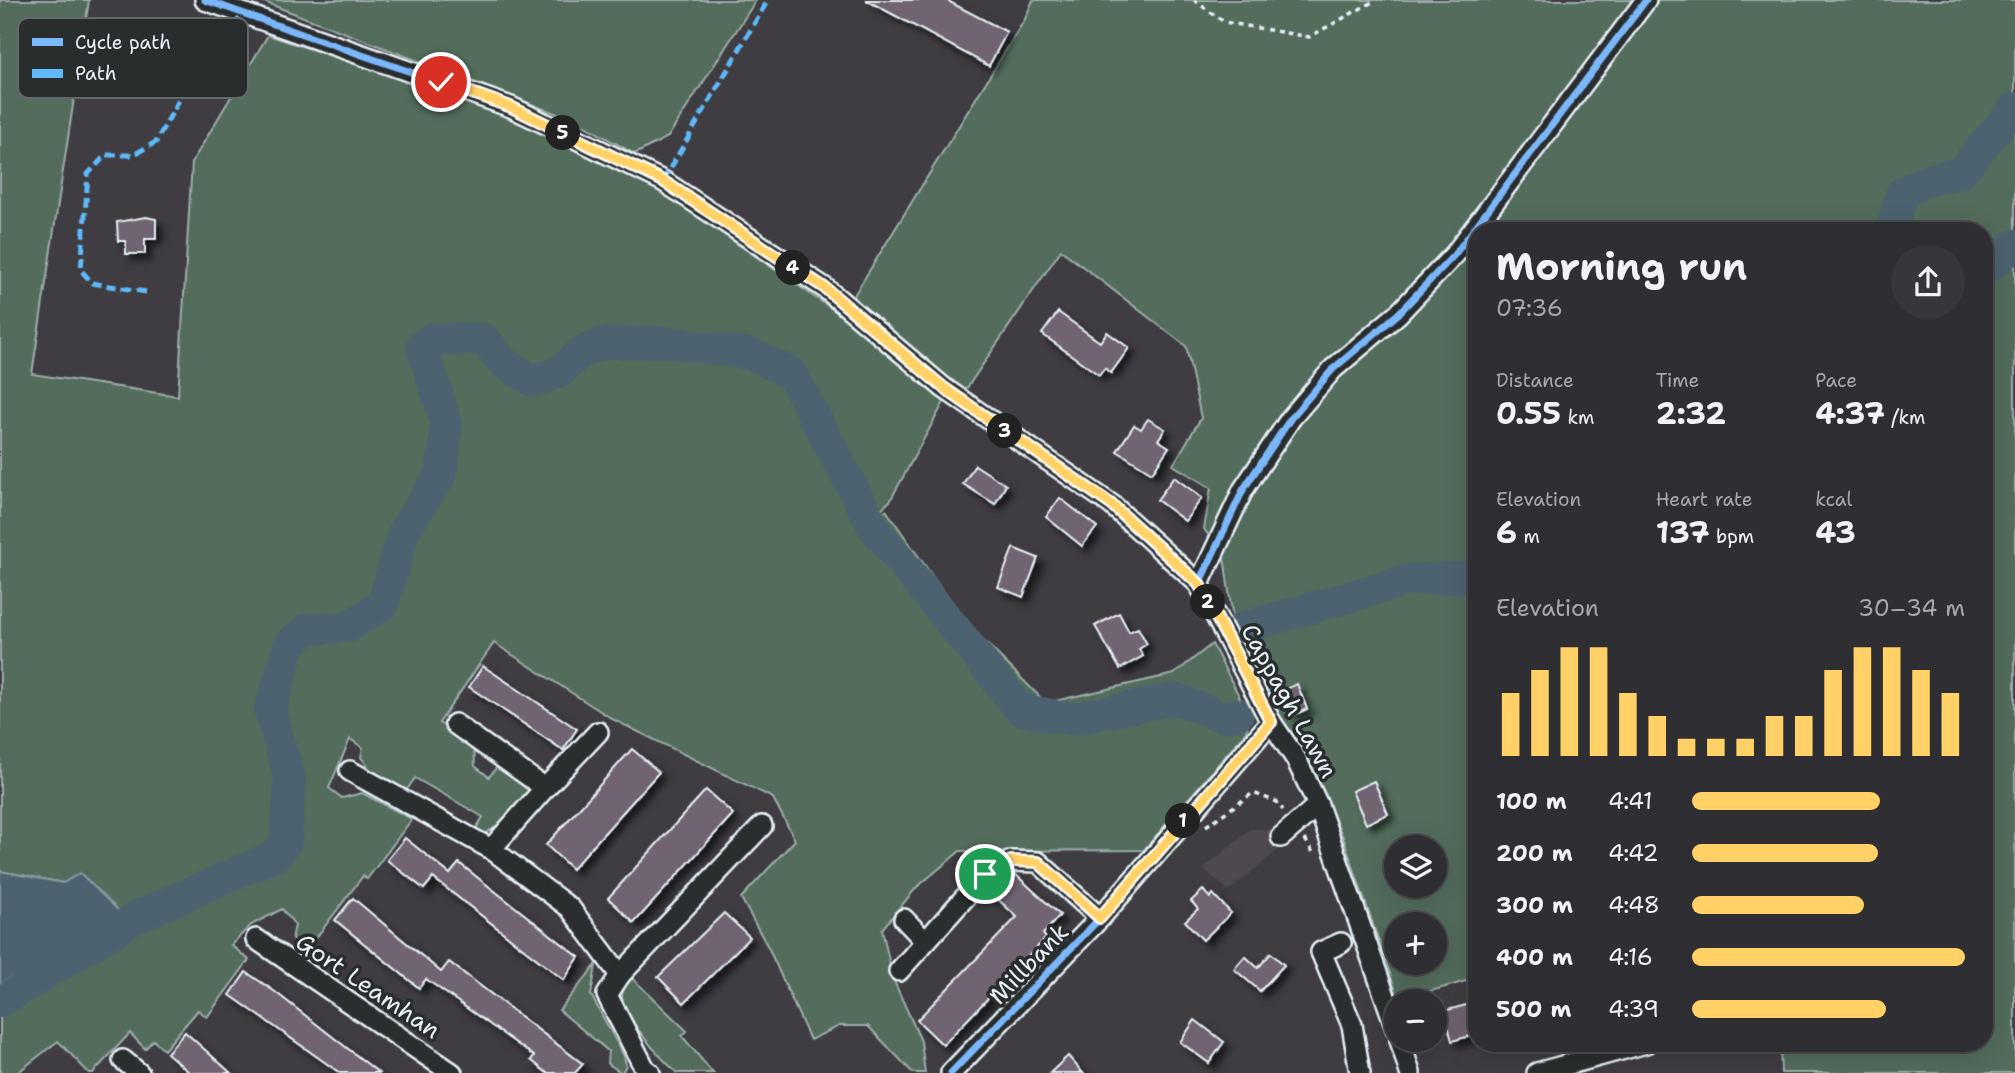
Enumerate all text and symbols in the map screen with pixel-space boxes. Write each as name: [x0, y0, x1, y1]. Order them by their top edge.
legend: [18, 18, 248, 98]
text: Cycle path: [75, 30, 171, 55]
pin: [411, 52, 471, 112]
text: Path: [75, 61, 117, 86]
icon: check: [422, 63, 460, 101]
pin: 5: [546, 116, 580, 150]
text: 5: [557, 120, 568, 145]
text: Morning run: [1496, 241, 1747, 292]
button: share: [1891, 245, 1965, 319]
pin: 4: [776, 250, 810, 286]
text: 4: [786, 255, 799, 280]
text: 07:36: [1496, 293, 1563, 323]
text: Distance: [1496, 368, 1574, 393]
text: Time: [1656, 368, 1699, 393]
text: Pace: [1815, 368, 1857, 393]
text: 0.55: [1496, 393, 1561, 434]
text: 2:32: [1656, 393, 1726, 434]
text: 4:37: [1815, 393, 1885, 434]
text: km: [1561, 405, 1594, 430]
text: /km: [1885, 405, 1925, 430]
pin: 3: [988, 414, 1023, 448]
text: 3: [998, 418, 1011, 443]
text: Elevation: [1496, 487, 1581, 512]
text: Heart rate: [1656, 487, 1752, 512]
text: kcal: [1815, 487, 1852, 512]
text: 6: [1496, 512, 1517, 553]
text: 137: [1656, 512, 1709, 553]
text: 43: [1815, 512, 1856, 553]
text: m: [1517, 524, 1540, 549]
text: bpm: [1709, 524, 1754, 549]
pin: 2: [1190, 584, 1226, 620]
text: 2: [1201, 589, 1214, 614]
text: Elevation: [1496, 593, 1599, 623]
text: 30–34 m: [1858, 593, 1965, 623]
street label: Cappagh Lawn: [1233, 618, 1345, 784]
text: 100 m: [1496, 786, 1567, 816]
text: 4:41: [1608, 786, 1653, 816]
pin: 1: [1166, 804, 1200, 838]
text: 1: [1178, 808, 1187, 833]
map controls: [1384, 835, 1447, 1052]
button: layers: [1384, 835, 1447, 898]
text: 200 m: [1496, 838, 1573, 868]
text: 4:42: [1608, 838, 1659, 868]
pin: [955, 844, 1015, 904]
icon: arrive: [966, 855, 1004, 893]
text: 300 m: [1496, 890, 1573, 920]
text: 4:48: [1608, 890, 1660, 920]
button: +: [1384, 912, 1447, 975]
street label: Millbank: [982, 916, 1076, 1012]
street label: Gort Leamhan: [290, 926, 446, 1046]
text: 400 m: [1496, 942, 1573, 972]
text: 4:16: [1608, 942, 1653, 972]
button: −: [1384, 989, 1447, 1052]
text: 500 m: [1496, 994, 1571, 1024]
text: 4:39: [1608, 994, 1659, 1024]

